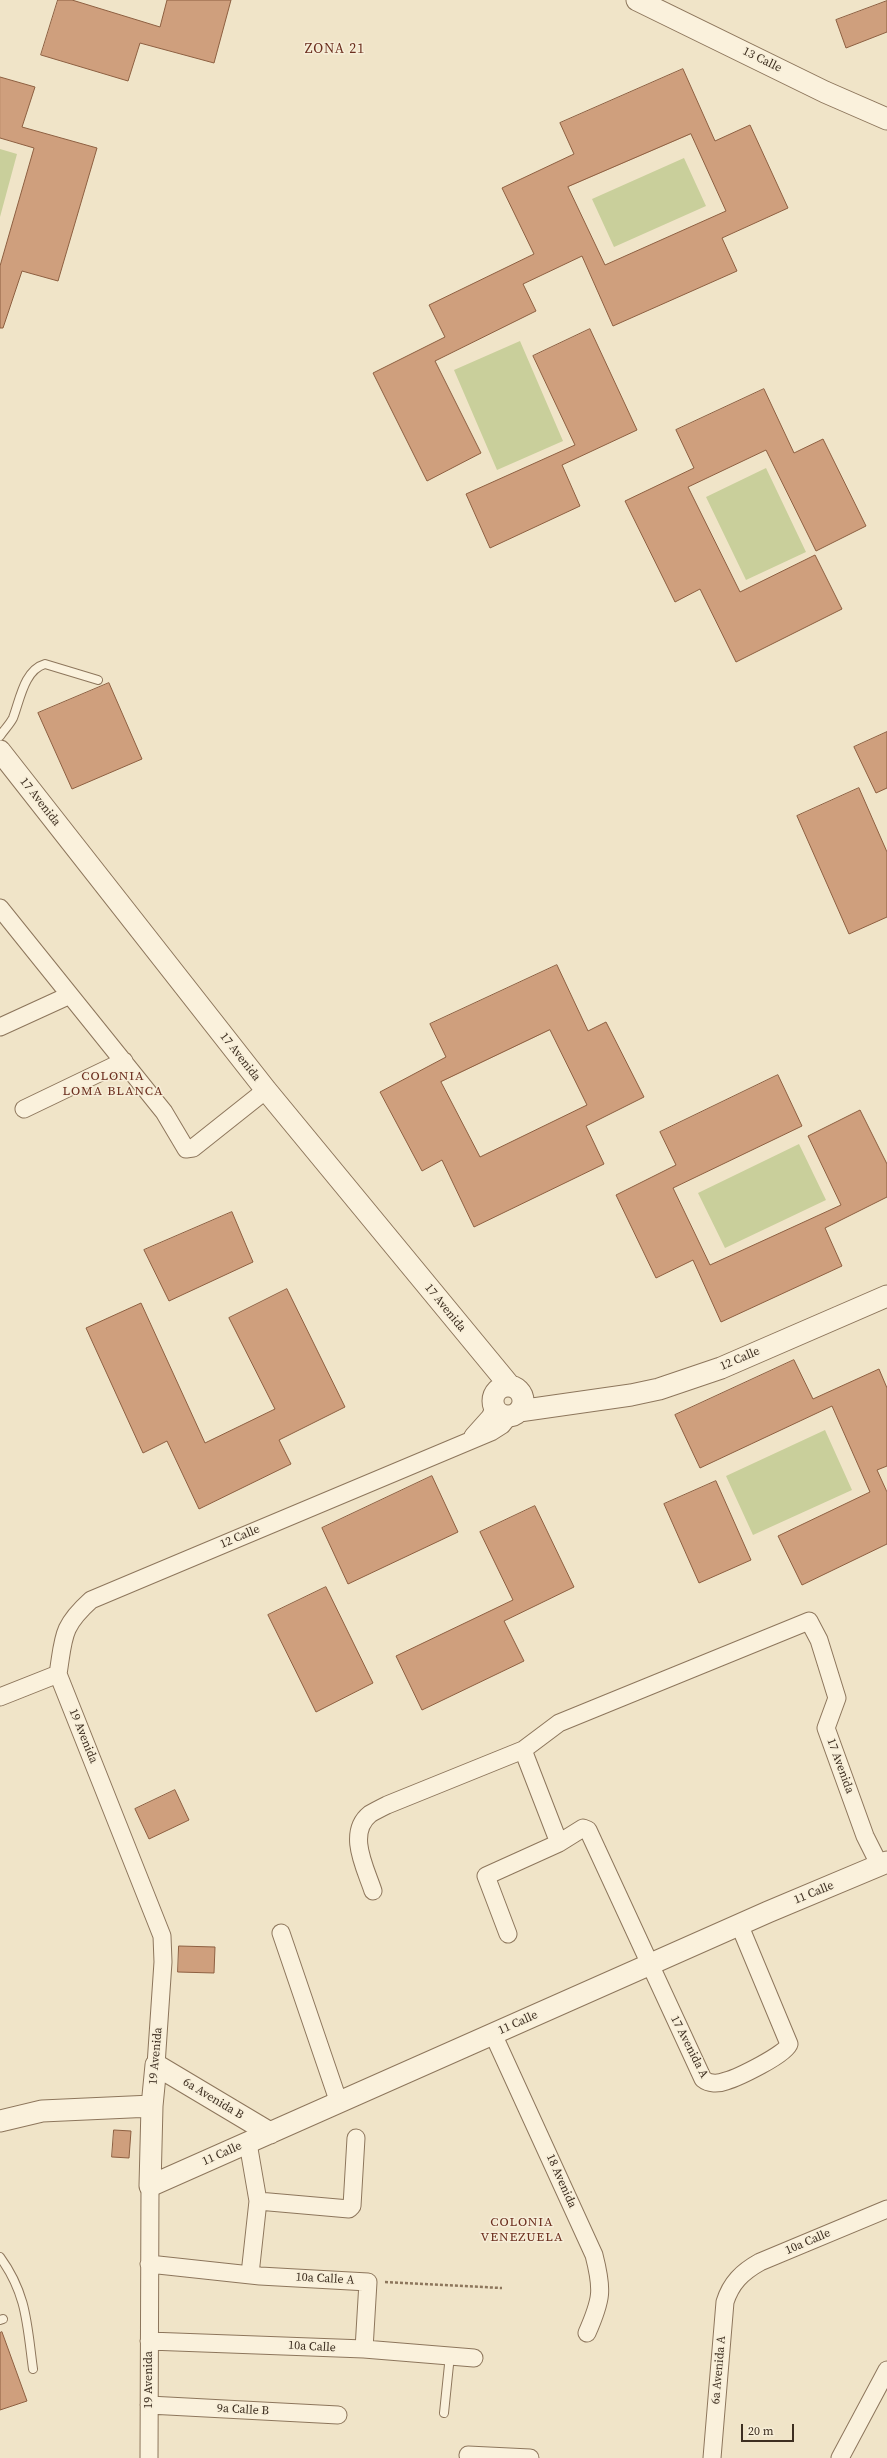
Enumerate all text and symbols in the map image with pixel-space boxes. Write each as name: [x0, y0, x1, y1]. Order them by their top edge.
district label: ZONA 21: [305, 41, 365, 57]
street label: 13 Calle: [740, 44, 784, 76]
street label: 17 Avenida: [17, 775, 63, 829]
street label: 17 Avenida: [217, 1030, 263, 1084]
district label: COLONIA LOMA BLANCA: [62, 1069, 164, 1100]
street label: 17 Avenida: [421, 1281, 469, 1335]
street label: 12 Calle: [718, 1344, 762, 1374]
street label: 12 Calle: [218, 1522, 262, 1552]
street label: 19 Avenida: [66, 1707, 100, 1765]
street label: 17 Avenida: [823, 1736, 857, 1796]
street label: 11 Calle: [792, 1879, 836, 1907]
street label: 11 Calle: [496, 2008, 540, 2038]
street label: 17 Avenida A: [667, 2013, 711, 2081]
street label: 19 Avenida: [146, 2027, 166, 2085]
street label: 6a Avenida B: [180, 2075, 246, 2123]
street label: 11 Calle: [200, 2139, 244, 2169]
street label: 18 Avenida: [543, 2152, 579, 2210]
district label: COLONIA VENEZUELA: [480, 2215, 564, 2246]
street label: 10a Calle: [783, 2226, 833, 2258]
street label: 10a Calle A: [295, 2270, 355, 2288]
street label: 6a Avenida A: [709, 2335, 729, 2405]
street label: 10a Calle: [288, 2339, 336, 2355]
street label: 19 Avenida: [142, 2351, 156, 2409]
street label: 9a Calle B: [217, 2401, 269, 2419]
scale bar: [743, 2416, 796, 2442]
text: 20 m: [748, 2423, 774, 2439]

